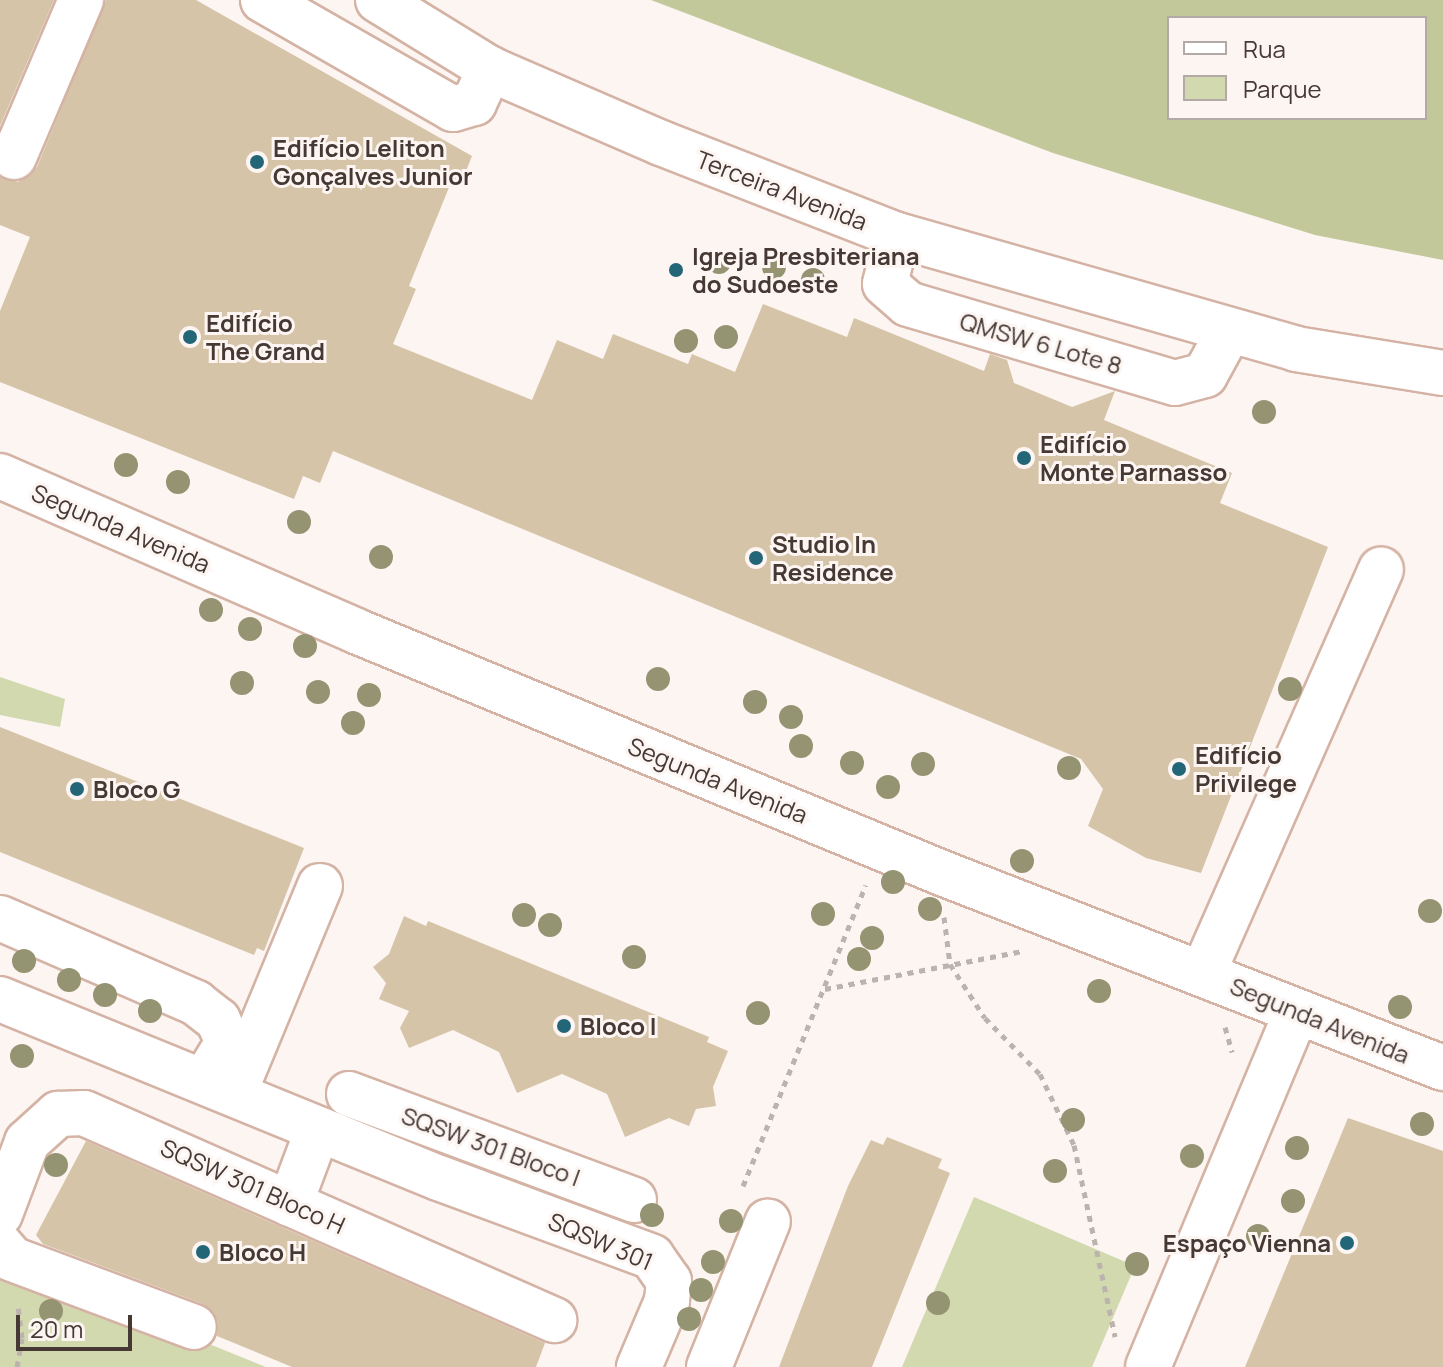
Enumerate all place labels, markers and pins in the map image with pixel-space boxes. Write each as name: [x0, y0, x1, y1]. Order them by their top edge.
place label: Edifício Leliton Gonçalves Junior: [273, 134, 473, 190]
marker: Edifício Leliton Gonçalves Junior: [248, 153, 266, 171]
place label: Igreja Presbiteriana do Sudoeste: [692, 242, 920, 298]
marker: Igreja Presbiteriana do Sudoeste: [667, 261, 685, 279]
place label: Edifício The Grand: [206, 309, 325, 365]
marker: Edifício The Grand: [181, 328, 199, 346]
place label: Edifício Monte Parnasso: [1040, 430, 1227, 486]
marker: Edifício Monte Parnasso: [1015, 449, 1033, 467]
place label: Studio In Residence: [772, 530, 894, 586]
marker: Studio In Residence: [747, 549, 765, 567]
place label: Edifício Privilege: [1195, 741, 1297, 797]
marker: Edifício Privilege: [1170, 760, 1188, 778]
place label: Bloco G: [93, 775, 180, 803]
marker: Bloco G: [68, 780, 86, 798]
place label: Bloco I: [580, 1012, 657, 1040]
marker: Bloco I: [555, 1017, 573, 1035]
place label: Espaço Vienna: [1163, 1229, 1331, 1257]
marker: Espaço Vienna: [1338, 1234, 1356, 1252]
place label: Bloco H: [219, 1238, 306, 1266]
marker: Bloco H: [194, 1243, 212, 1261]

